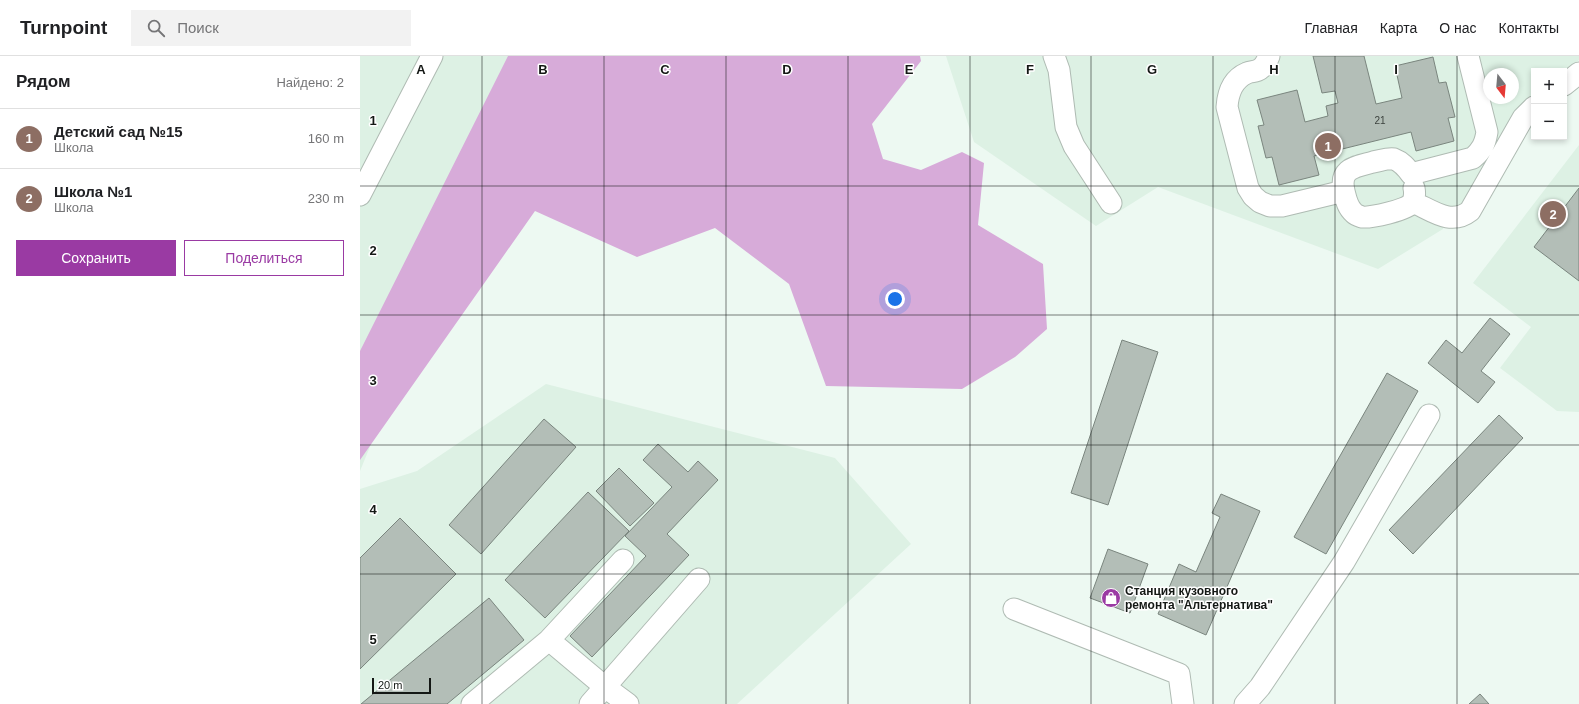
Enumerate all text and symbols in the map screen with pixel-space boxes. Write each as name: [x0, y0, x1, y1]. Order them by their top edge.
search box: [131, 10, 411, 46]
text: Turnpoint: [20, 17, 107, 38]
icon: search: [145, 17, 167, 39]
text: Поиск: [177, 19, 219, 36]
text: Главная: [1304, 20, 1358, 36]
text: Карта: [1380, 20, 1417, 36]
text: О нас: [1439, 20, 1477, 36]
text: Контакты: [1499, 20, 1559, 36]
text: A: [416, 62, 426, 77]
text: B: [538, 62, 548, 77]
text: C: [660, 62, 670, 77]
text: D: [782, 62, 792, 77]
text: E: [905, 62, 914, 77]
text: F: [1026, 62, 1034, 77]
text: G: [1147, 62, 1157, 77]
text: H: [1269, 62, 1279, 77]
text: I: [1394, 62, 1398, 77]
north arrow: [1483, 68, 1519, 104]
map controls: [1531, 68, 1567, 140]
button: +: [1531, 68, 1567, 104]
text: Рядом: [16, 72, 71, 91]
text: Найдено: 2: [276, 75, 344, 90]
button: −: [1531, 104, 1567, 140]
text: 1: [369, 113, 377, 128]
house number: 21: [1374, 115, 1386, 126]
text: Детский сад №15: [54, 123, 183, 140]
text: 1: [25, 131, 33, 146]
text: 160 m: [308, 131, 344, 146]
pin: 1: [1315, 131, 1341, 161]
text: Школа: [54, 140, 94, 155]
text: Школа №1: [54, 183, 132, 200]
text: 2: [25, 191, 33, 206]
text: 230 m: [308, 191, 344, 206]
pin: 2: [1540, 199, 1566, 229]
text: Школа: [54, 200, 94, 215]
button: Сохранить: [16, 240, 176, 276]
button: Поделиться: [184, 240, 344, 276]
text: 2: [369, 243, 377, 258]
your location: [885, 289, 905, 309]
text: 3: [369, 373, 377, 388]
text: 4: [369, 502, 377, 517]
place label: Станция кузовного ремонта "Альтернатива": [1125, 584, 1273, 612]
shop icon: Станция кузовного ремонта "Альтернатива": [1100, 587, 1122, 609]
text: 5: [369, 632, 377, 647]
scale bar: [372, 676, 431, 695]
text: 20 m: [378, 679, 402, 691]

